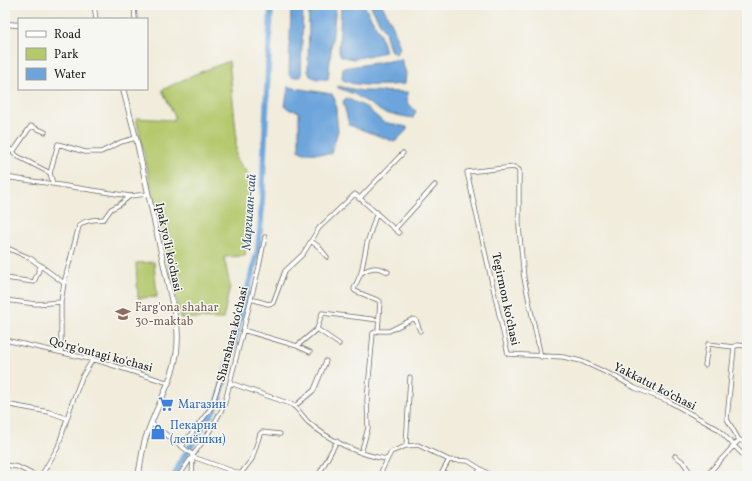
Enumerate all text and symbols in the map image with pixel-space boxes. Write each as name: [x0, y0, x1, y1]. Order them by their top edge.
legend: [18, 18, 148, 90]
text: Road: [54, 27, 81, 43]
text: Park: [54, 47, 79, 63]
text: Water: [54, 67, 86, 83]
water label: Маргилан-сай: [238, 173, 262, 252]
street label: Ipak yo'li ko'chasi: [151, 201, 185, 294]
street label: Tegirmon koʻchasi: [487, 251, 523, 348]
street label: Sharshara koʻchasi: [213, 284, 253, 384]
place label: Farg'ona shahar 30-maktab: [135, 300, 219, 330]
school or university icon: Farg'ona shahar 30-maktab: [114, 305, 132, 323]
street label: Qo'rg'ontagi ko'chasi: [47, 333, 155, 377]
street label: Yakkatut koʻchasi: [610, 359, 699, 415]
supermarket icon: Магазин: [157, 395, 175, 413]
place label: Магазин: [178, 397, 226, 413]
place label: Пекарня (лепёшки): [170, 418, 226, 448]
shop icon: Пекарня (лепёшки): [149, 423, 167, 441]

